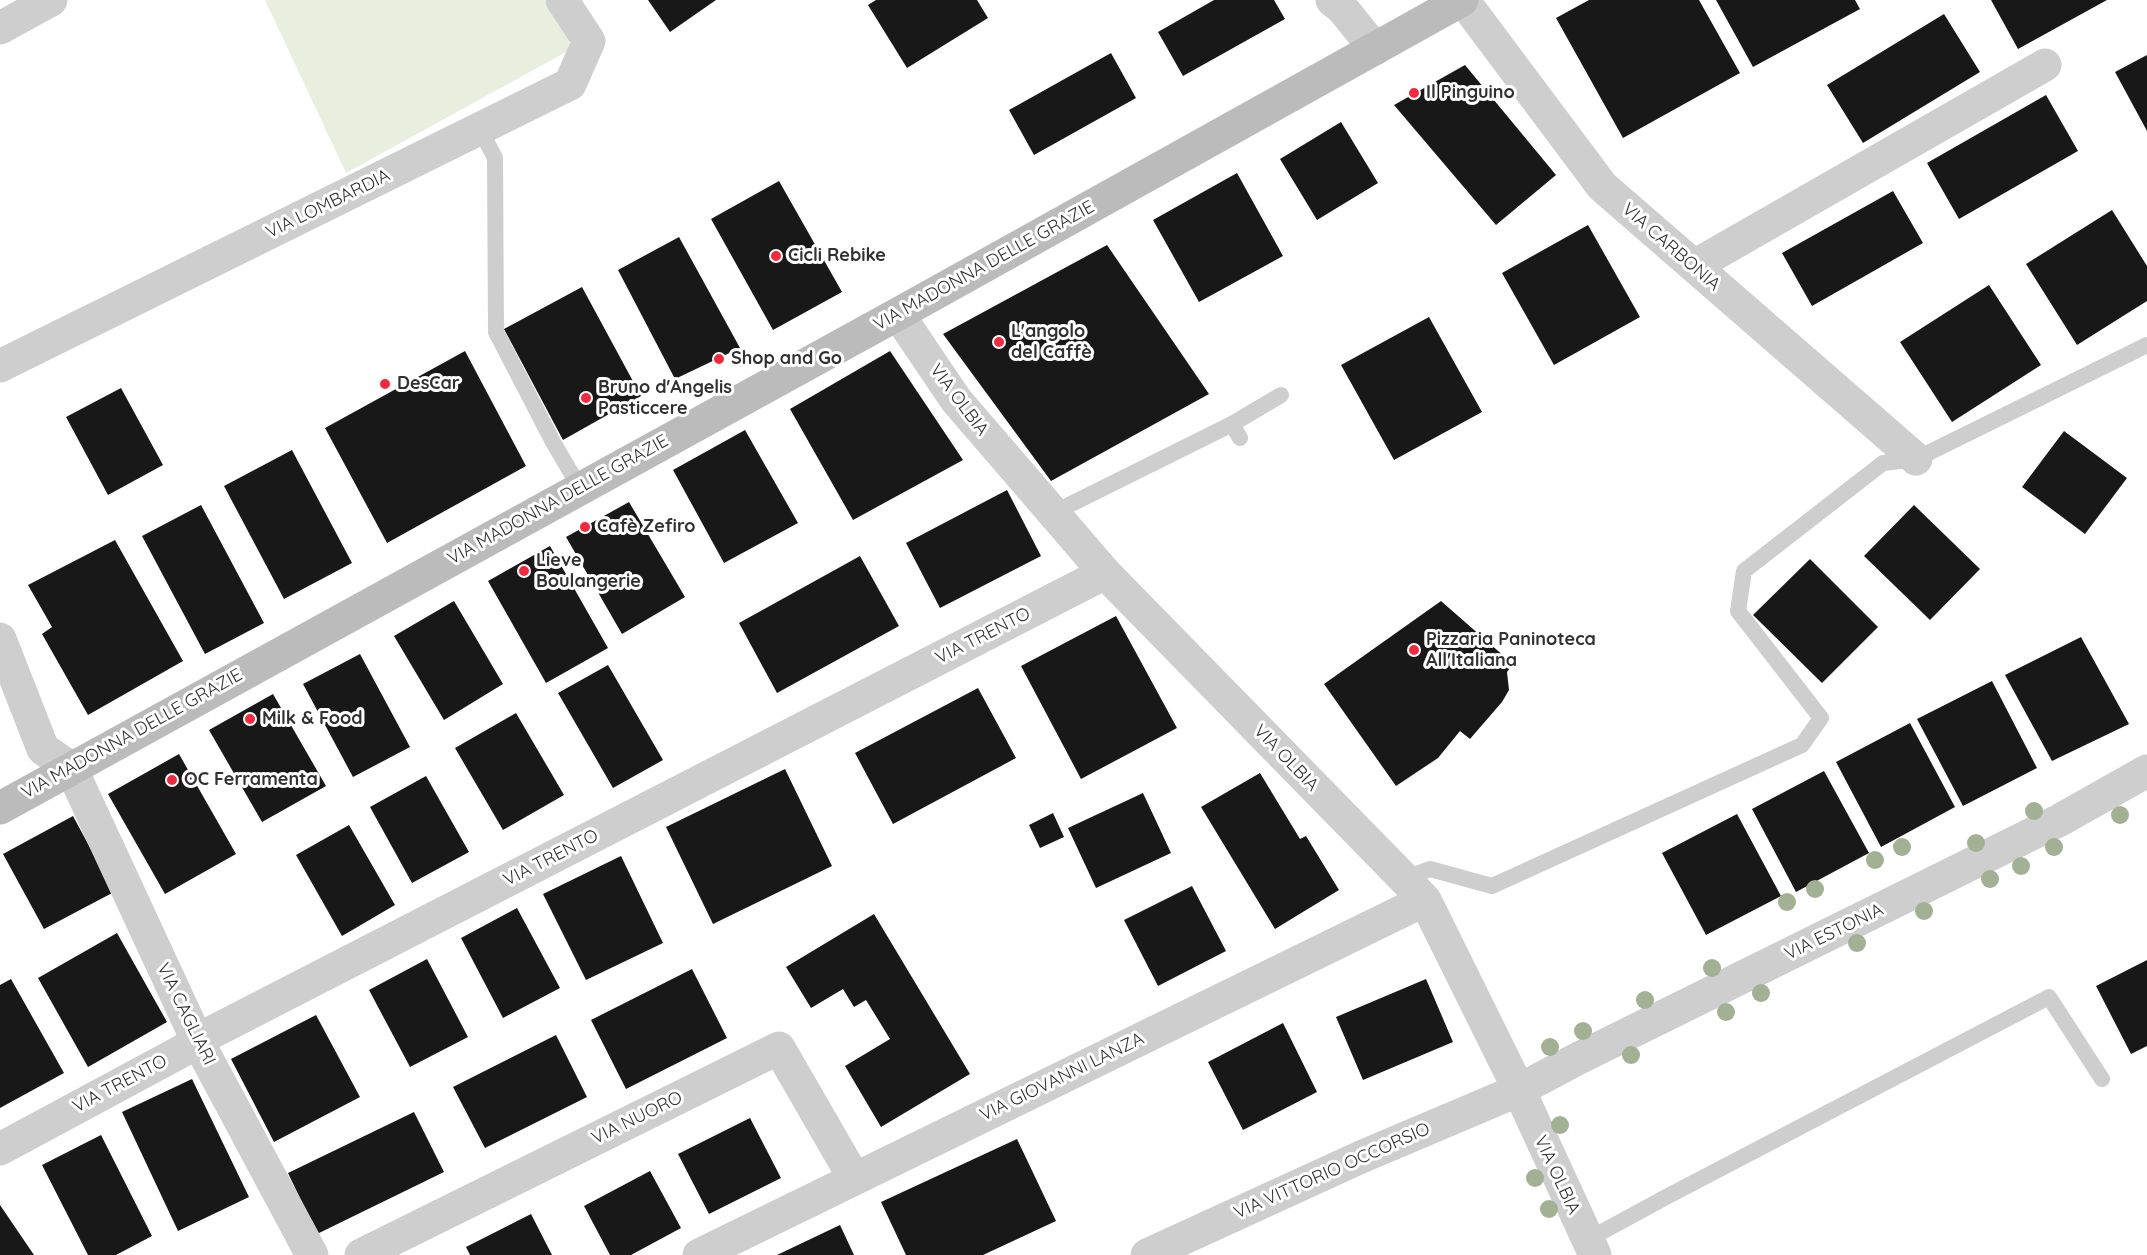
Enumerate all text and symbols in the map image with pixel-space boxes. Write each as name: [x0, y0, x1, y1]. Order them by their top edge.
place label: Il Pinguino: [1426, 82, 1515, 104]
marker: Il Pinguino: [1407, 86, 1421, 100]
street label: VIA LOMBARDIA: [262, 165, 394, 243]
street label: VIA MADONNA DELLE GRAZIE: [870, 196, 1098, 336]
street label: VIA CARBONIA: [1617, 198, 1725, 296]
place label: Cicli Rebike: [788, 245, 886, 267]
marker: Cicli Rebike: [769, 249, 783, 263]
place label: L'angolo del Caffè: [1011, 321, 1092, 364]
marker: L'angolo del Caffè: [992, 335, 1006, 349]
place label: Shop and Go: [731, 348, 842, 370]
marker: Shop and Go: [712, 352, 726, 366]
street label: VIA OLBIA: [925, 360, 993, 440]
place label: DesCar: [397, 373, 460, 395]
marker: DesCar: [378, 377, 392, 391]
place label: Bruno d'Angelis Pasticcere: [598, 377, 732, 420]
marker: Bruno d'Angelis Pasticcere: [579, 391, 593, 405]
street label: VIA MADONNA DELLE GRAZIE: [444, 430, 672, 570]
place label: Cafè Zefiro: [597, 516, 696, 538]
marker: Cafè Zefiro: [578, 520, 592, 534]
place label: Lieve Boulangerie: [536, 550, 641, 592]
marker: Lieve Boulangerie: [517, 564, 531, 578]
street label: VIA TRENTO: [932, 603, 1034, 669]
place label: Pizzaria Paninoteca All'Italiana: [1426, 629, 1596, 672]
marker: Pizzaria Paninoteca All'Italiana: [1407, 643, 1421, 657]
street label: VIA MADONNA DELLE GRAZIE: [18, 664, 246, 804]
place label: Milk & Food: [262, 708, 363, 730]
marker: Milk & Food: [243, 712, 257, 726]
street label: VIA OLBIA: [1249, 720, 1323, 796]
place label: OC Ferramenta: [184, 769, 318, 791]
marker: OC Ferramenta: [165, 773, 179, 787]
street label: VIA TRENTO: [500, 825, 602, 891]
street label: VIA ESTONIA: [1781, 899, 1887, 965]
street label: VIA CAGLIARI: [152, 959, 220, 1069]
street label: VIA GIOVANNI LANZA: [976, 1028, 1148, 1126]
street label: VIA TRENTO: [69, 1050, 171, 1118]
street label: VIA NUORO: [588, 1087, 686, 1149]
street label: VIA VITTORIO OCCORSIO: [1231, 1118, 1433, 1224]
street label: VIA OLBIA: [1529, 1132, 1585, 1218]

